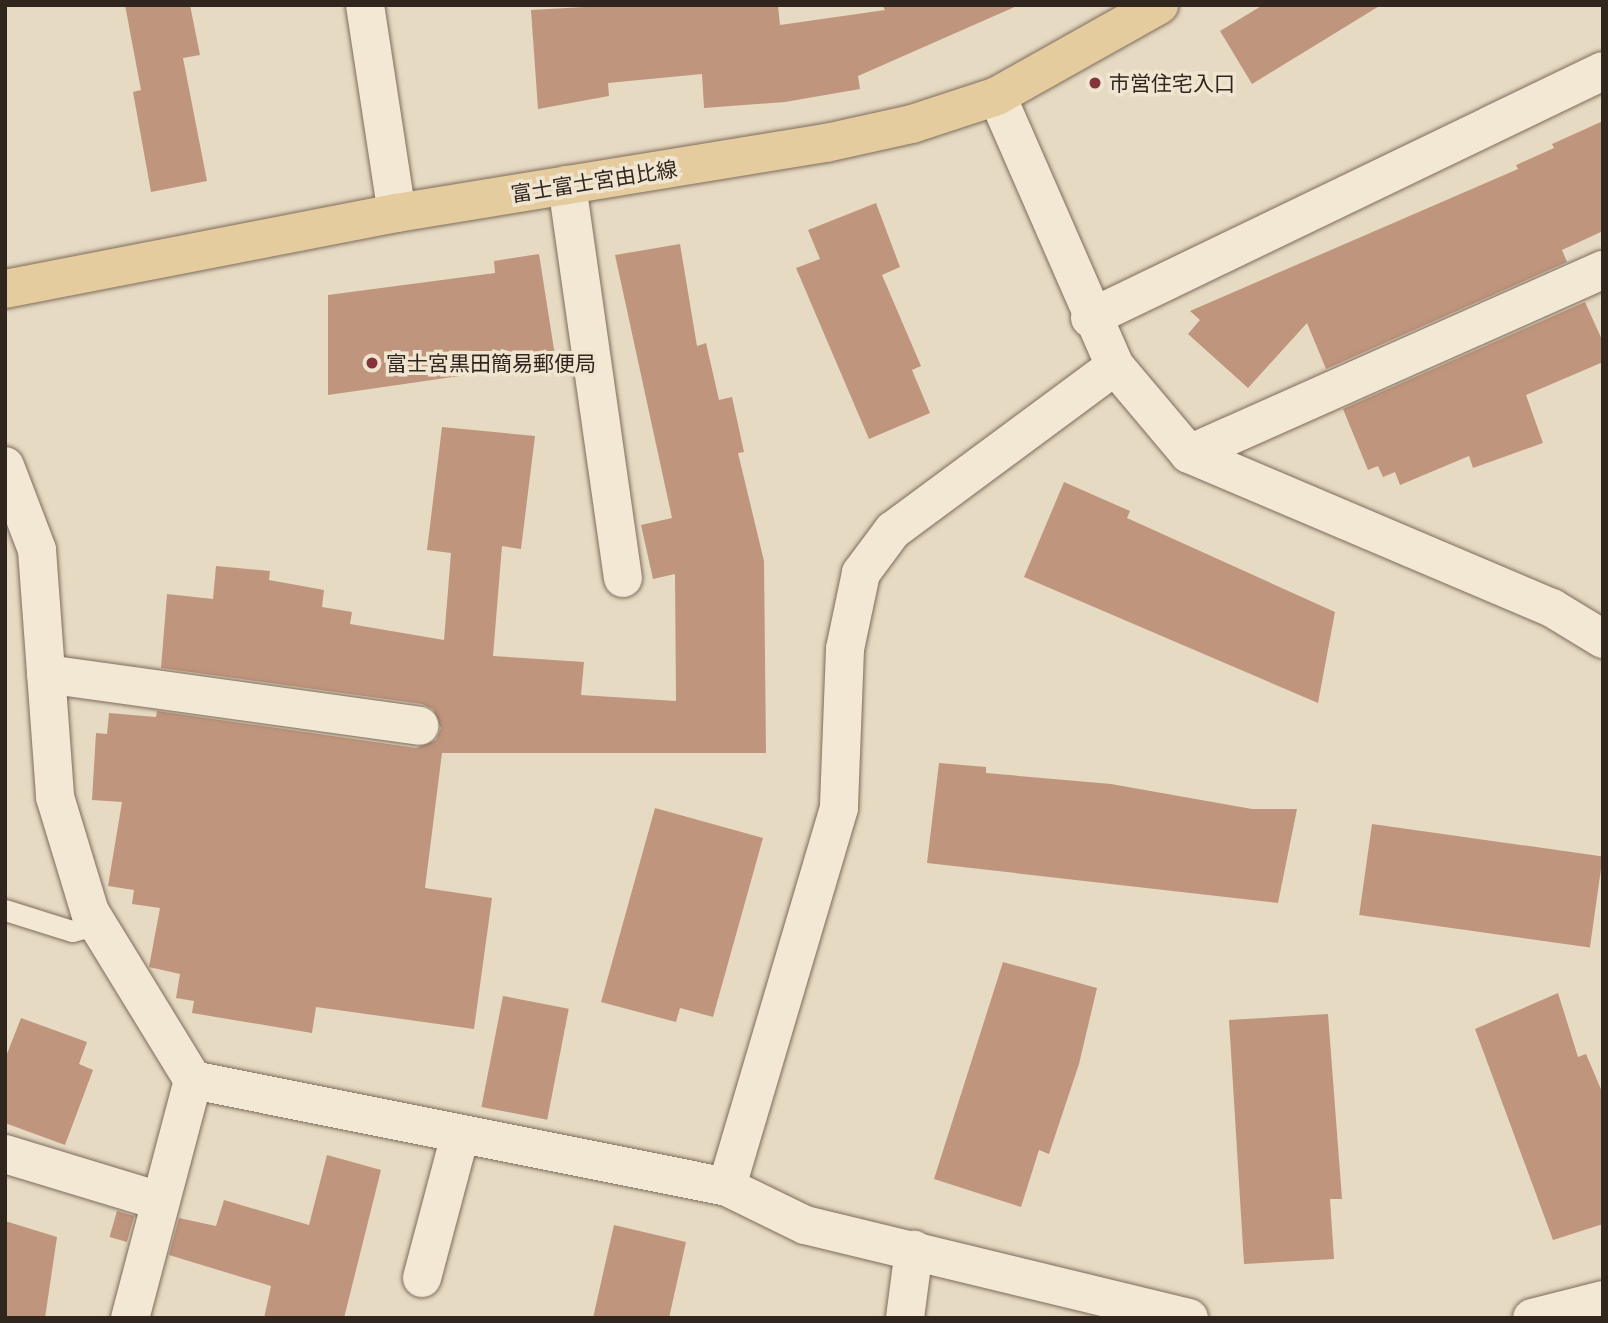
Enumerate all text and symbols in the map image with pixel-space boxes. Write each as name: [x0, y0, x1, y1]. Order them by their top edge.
place label: 市営住宅入口: [1109, 70, 1235, 96]
marker: 市営住宅入口: [1087, 75, 1103, 91]
street label: 富士富士宮由比線: [509, 155, 679, 207]
place label: 富士宮黒田簡易郵便局: [386, 350, 596, 376]
marker: 富士宮黒田簡易郵便局: [364, 355, 380, 371]

